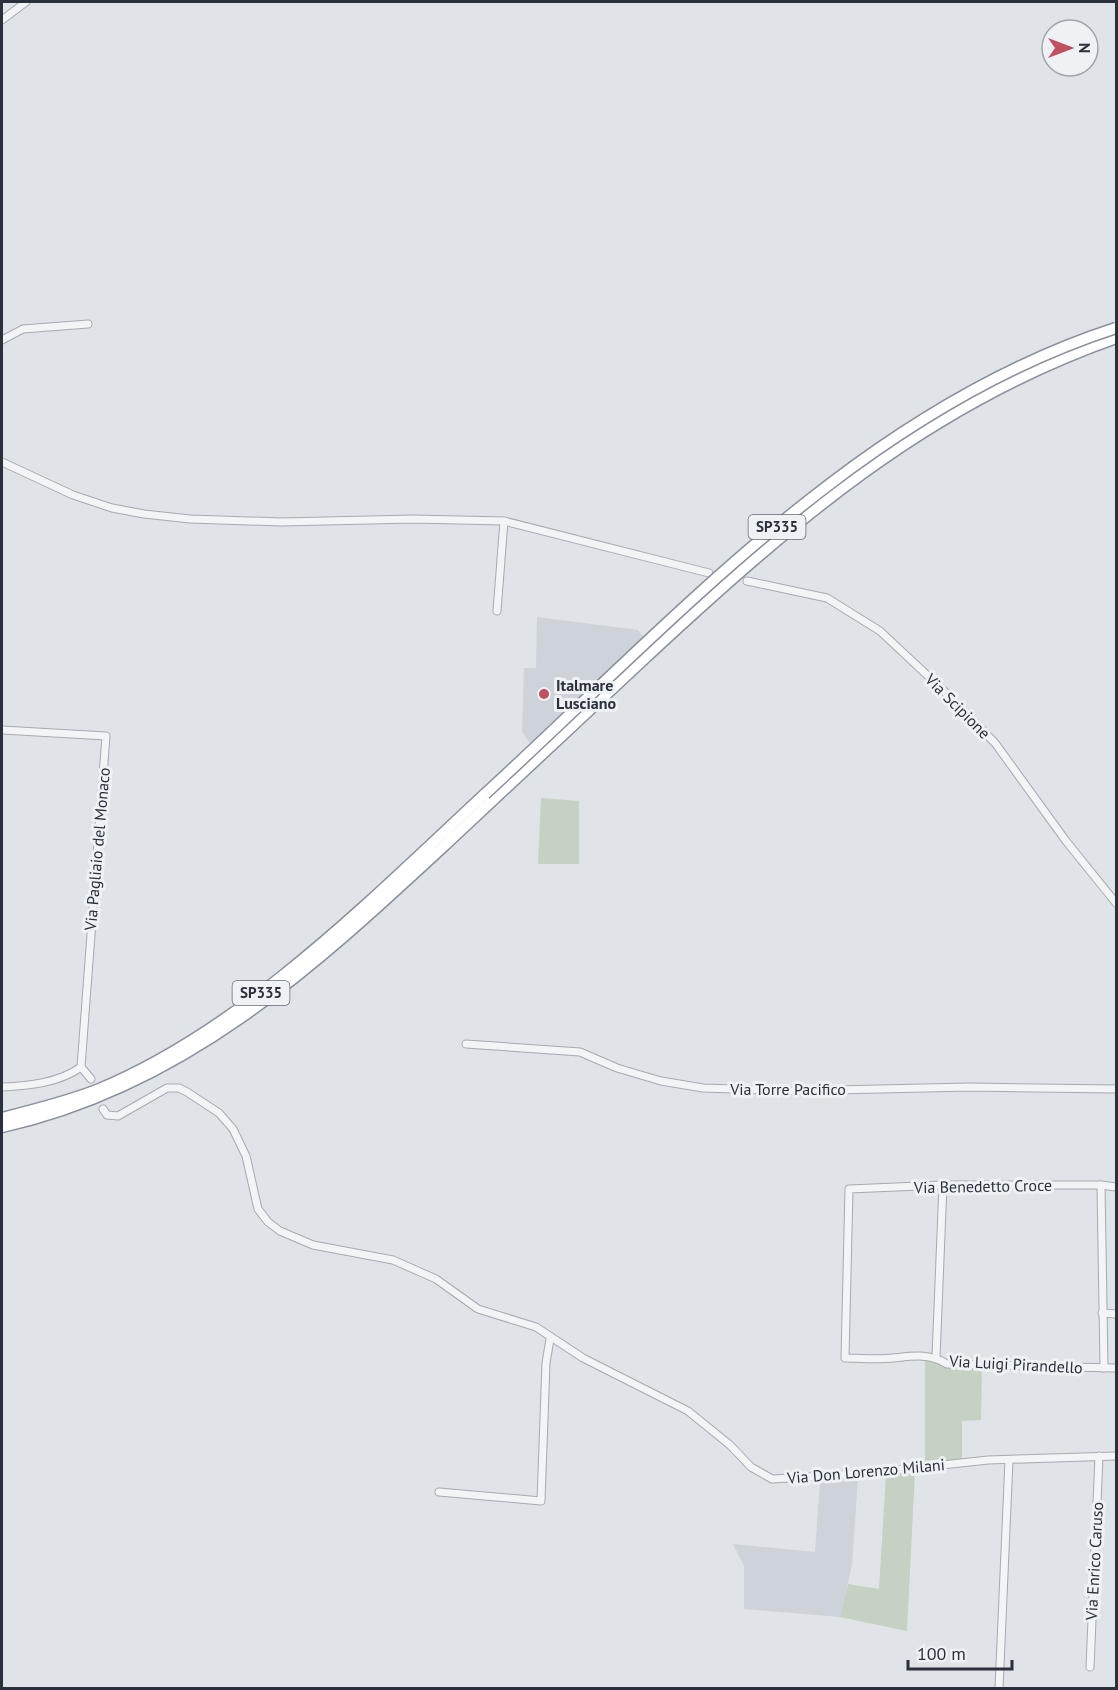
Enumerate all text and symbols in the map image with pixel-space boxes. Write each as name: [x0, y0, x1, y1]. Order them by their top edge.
north arrow: [1040, 18, 1100, 78]
text: N: [1075, 43, 1095, 53]
road number: SP335: [748, 515, 806, 539]
street label: Via Scipione: [921, 669, 995, 743]
place label: Italmare Lusciano: [556, 675, 616, 713]
marker: Italmare Lusciano: [537, 687, 551, 701]
street label: Via Pagliaio del Monaco: [80, 767, 114, 932]
road number: SP335: [232, 981, 290, 1005]
street label: Via Torre Pacifico: [729, 1079, 846, 1099]
street label: Via Benedetto Croce: [913, 1175, 1052, 1197]
street label: Via Luigi Pirandello: [948, 1350, 1083, 1377]
street label: Via Don Lorenzo Milani: [785, 1454, 946, 1488]
street label: Via Enrico Caruso: [1081, 1501, 1107, 1622]
scale bar: [908, 1633, 1012, 1671]
text: 100 m: [917, 1642, 966, 1665]

